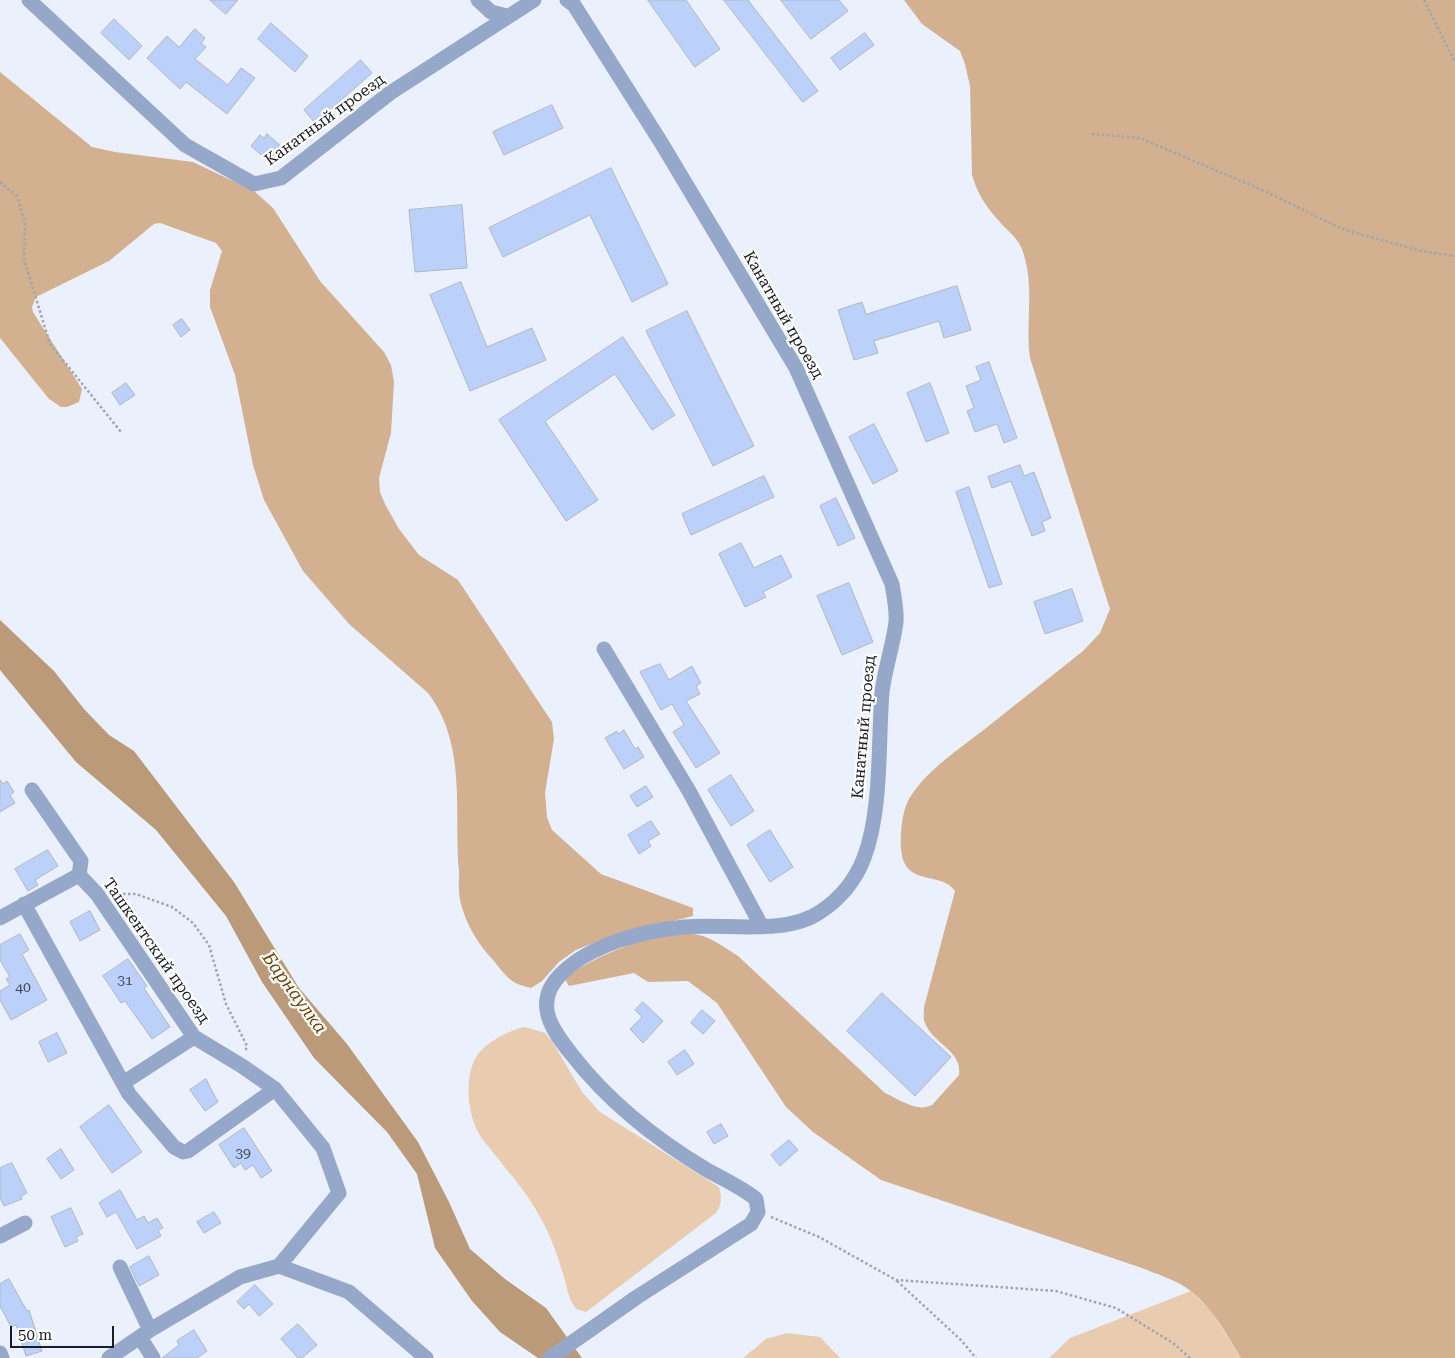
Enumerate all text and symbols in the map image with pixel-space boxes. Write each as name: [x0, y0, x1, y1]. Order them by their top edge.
street label: Канатный проезд: [261, 70, 389, 170]
street label: Канатный проезд: [739, 248, 827, 382]
street label: Канатный проезд: [848, 654, 880, 800]
street label: Ташкентский проезд: [99, 875, 213, 1027]
water label: Барнаулка: [257, 948, 331, 1038]
house number: 31: [117, 973, 133, 989]
house number: 40: [15, 980, 31, 996]
house number: 39: [235, 1146, 251, 1162]
scale bar: [12, 1316, 116, 1348]
text: 50 m: [18, 1326, 52, 1344]

